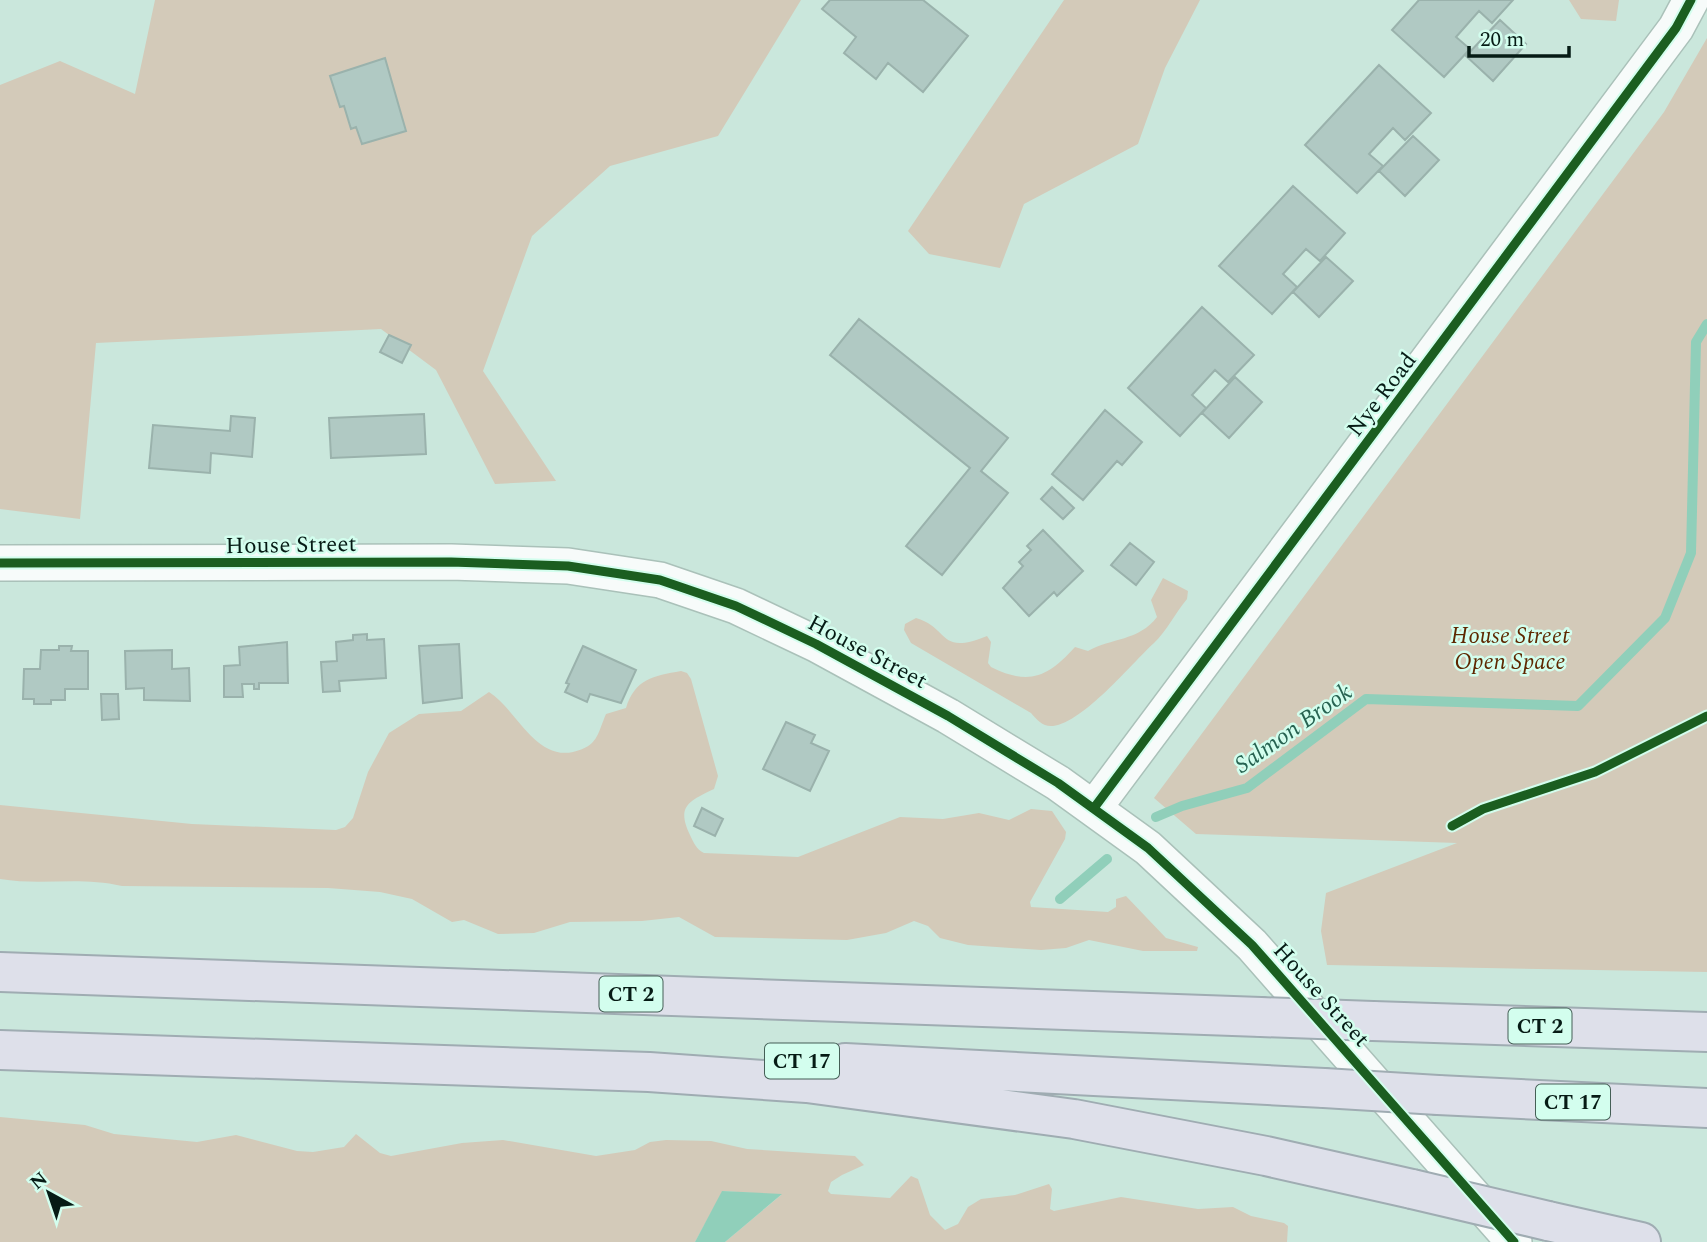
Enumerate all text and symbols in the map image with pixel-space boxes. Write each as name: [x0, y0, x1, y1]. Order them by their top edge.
scale bar: [1469, 14, 1569, 58]
text: 20 m: [1480, 24, 1524, 56]
street label: Nye Road: [1339, 345, 1426, 445]
street label: House Street: [225, 527, 357, 564]
street label: House Street: [801, 606, 933, 699]
park label: House Street Open Space: [1451, 619, 1570, 680]
water label: Salmon Brook: [1227, 675, 1360, 783]
street label: House Street: [1264, 935, 1378, 1055]
road number: CT 2: [600, 976, 662, 1012]
road number: CT 2: [1508, 1009, 1572, 1044]
road number: CT 17: [765, 1044, 839, 1078]
road number: CT 17: [1536, 1084, 1610, 1120]
north arrow: [14, 1158, 84, 1228]
text: N: [24, 1165, 54, 1197]

